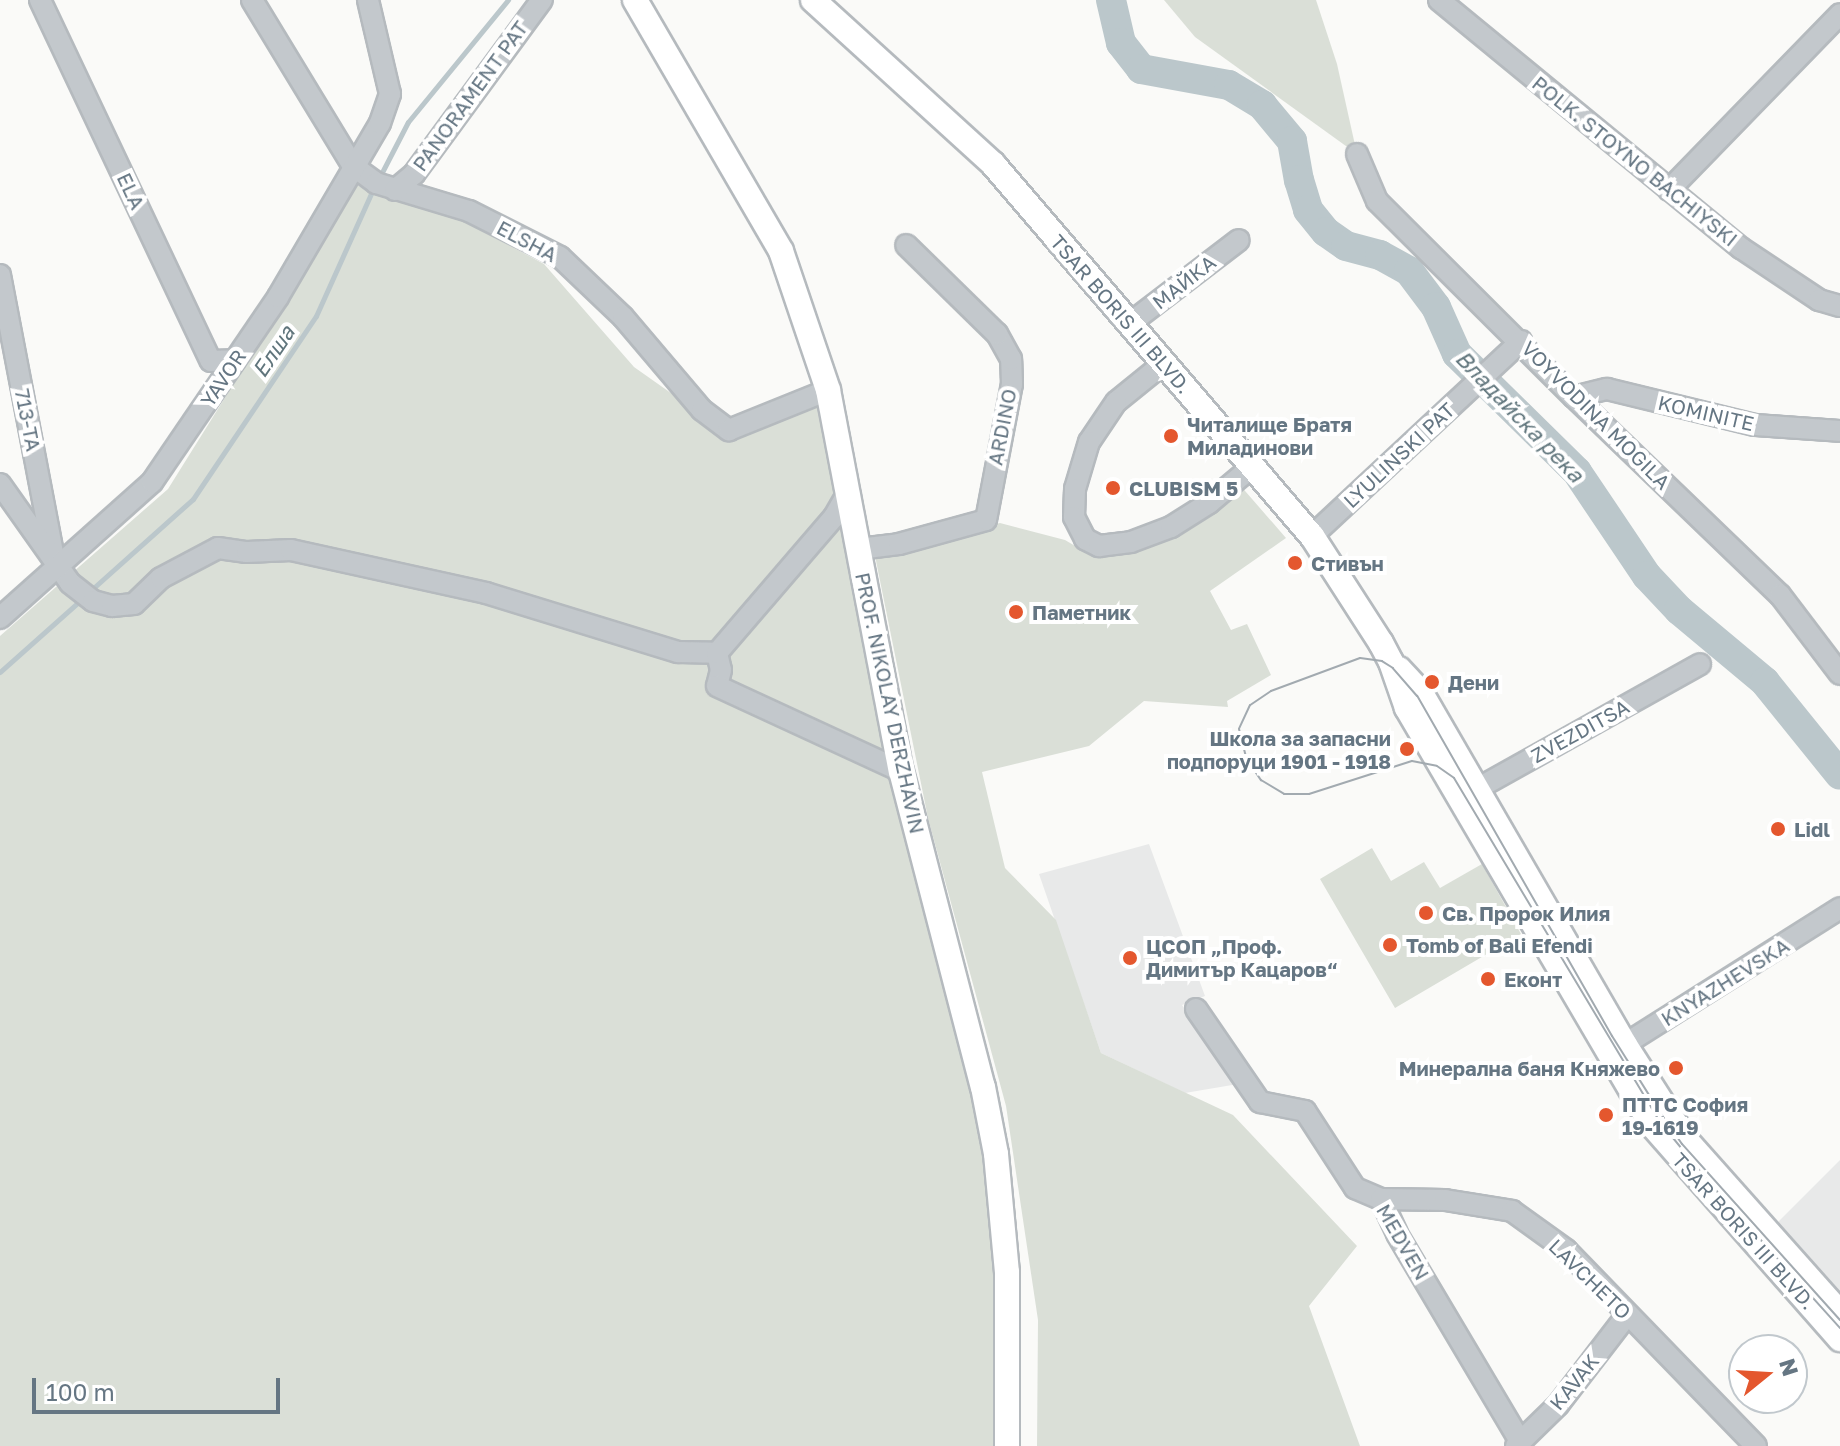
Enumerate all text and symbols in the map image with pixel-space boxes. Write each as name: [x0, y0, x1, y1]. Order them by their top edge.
street label: PANORAMENT PAT: [408, 16, 532, 176]
street label: POLK. STOYNO BACHIYSKI: [1528, 71, 1742, 251]
street label: ELA: [112, 169, 150, 213]
street label: ELSHA: [493, 215, 561, 267]
street label: TSAR BORIS III BLVD.: [1046, 230, 1196, 398]
street label: МАЙКА: [1148, 250, 1220, 314]
water label: Елша: [246, 320, 300, 382]
street label: VOYVODINA MOGILA: [1517, 336, 1675, 494]
street label: YAVOR: [195, 345, 251, 411]
water label: Владайска река: [1451, 345, 1589, 487]
street label: 713-ТА: [10, 387, 46, 453]
street label: ARDINO: [983, 387, 1021, 467]
street label: KOMINITE: [1656, 390, 1756, 436]
street label: LYULINSKI PAT: [1339, 398, 1459, 512]
place label: Читалище Братя Миладинови: [1187, 412, 1352, 459]
marker: Читалище Братя Миладинови: [1162, 427, 1180, 445]
place label: CLUBISM 5: [1129, 476, 1238, 500]
marker: CLUBISM 5: [1104, 479, 1122, 497]
place label: Стивън: [1311, 551, 1384, 575]
marker: Стивън: [1286, 554, 1304, 572]
street label: PROF. NIKOLAY DERZHAVIN: [851, 570, 929, 836]
place label: Паметник: [1032, 600, 1131, 624]
marker: Паметник: [1007, 603, 1025, 621]
place label: Дени: [1448, 670, 1499, 694]
marker: Дени: [1423, 673, 1441, 691]
street label: ZVEZDITSA: [1527, 694, 1633, 768]
place label: Школа за запасни подпоруци 1901 - 1918: [1167, 726, 1391, 773]
marker: Школа за запасни подпоруци 1901 - 1918: [1398, 740, 1416, 758]
place label: Lidl: [1794, 817, 1830, 841]
marker: Lidl: [1769, 820, 1787, 838]
place label: Св. Пророк Илия: [1442, 901, 1610, 925]
marker: Св. Пророк Илия: [1417, 904, 1435, 922]
place label: Tomb of Bali Efendi: [1406, 933, 1593, 957]
street label: KNYAZHEVSKA: [1657, 933, 1793, 1031]
place label: ЦСОП „Проф. Димитър Кацаров“: [1146, 934, 1337, 981]
marker: Tomb of Bali Efendi: [1381, 936, 1399, 954]
marker: ЦСОП „Проф. Димитър Кацаров“: [1121, 949, 1139, 967]
place label: Еконт: [1504, 967, 1562, 991]
marker: Еконт: [1479, 970, 1497, 988]
place label: Минерална баня Княжево: [1399, 1056, 1660, 1080]
marker: Минерална баня Княжево: [1667, 1059, 1685, 1077]
place label: ПТТС София 19-1619: [1622, 1092, 1748, 1139]
marker: ПТТС София 19-1619: [1597, 1106, 1615, 1124]
street label: TSAR BORIS III BLVD.: [1667, 1148, 1821, 1314]
street label: MEDVEN: [1372, 1200, 1434, 1284]
street label: LAVCHETO: [1544, 1234, 1636, 1324]
north arrow: [1728, 1334, 1808, 1414]
street label: KAVAK: [1544, 1349, 1604, 1415]
text: N: [1774, 1355, 1805, 1379]
scale bar: [36, 1362, 284, 1412]
text: 100 m: [46, 1377, 115, 1406]

